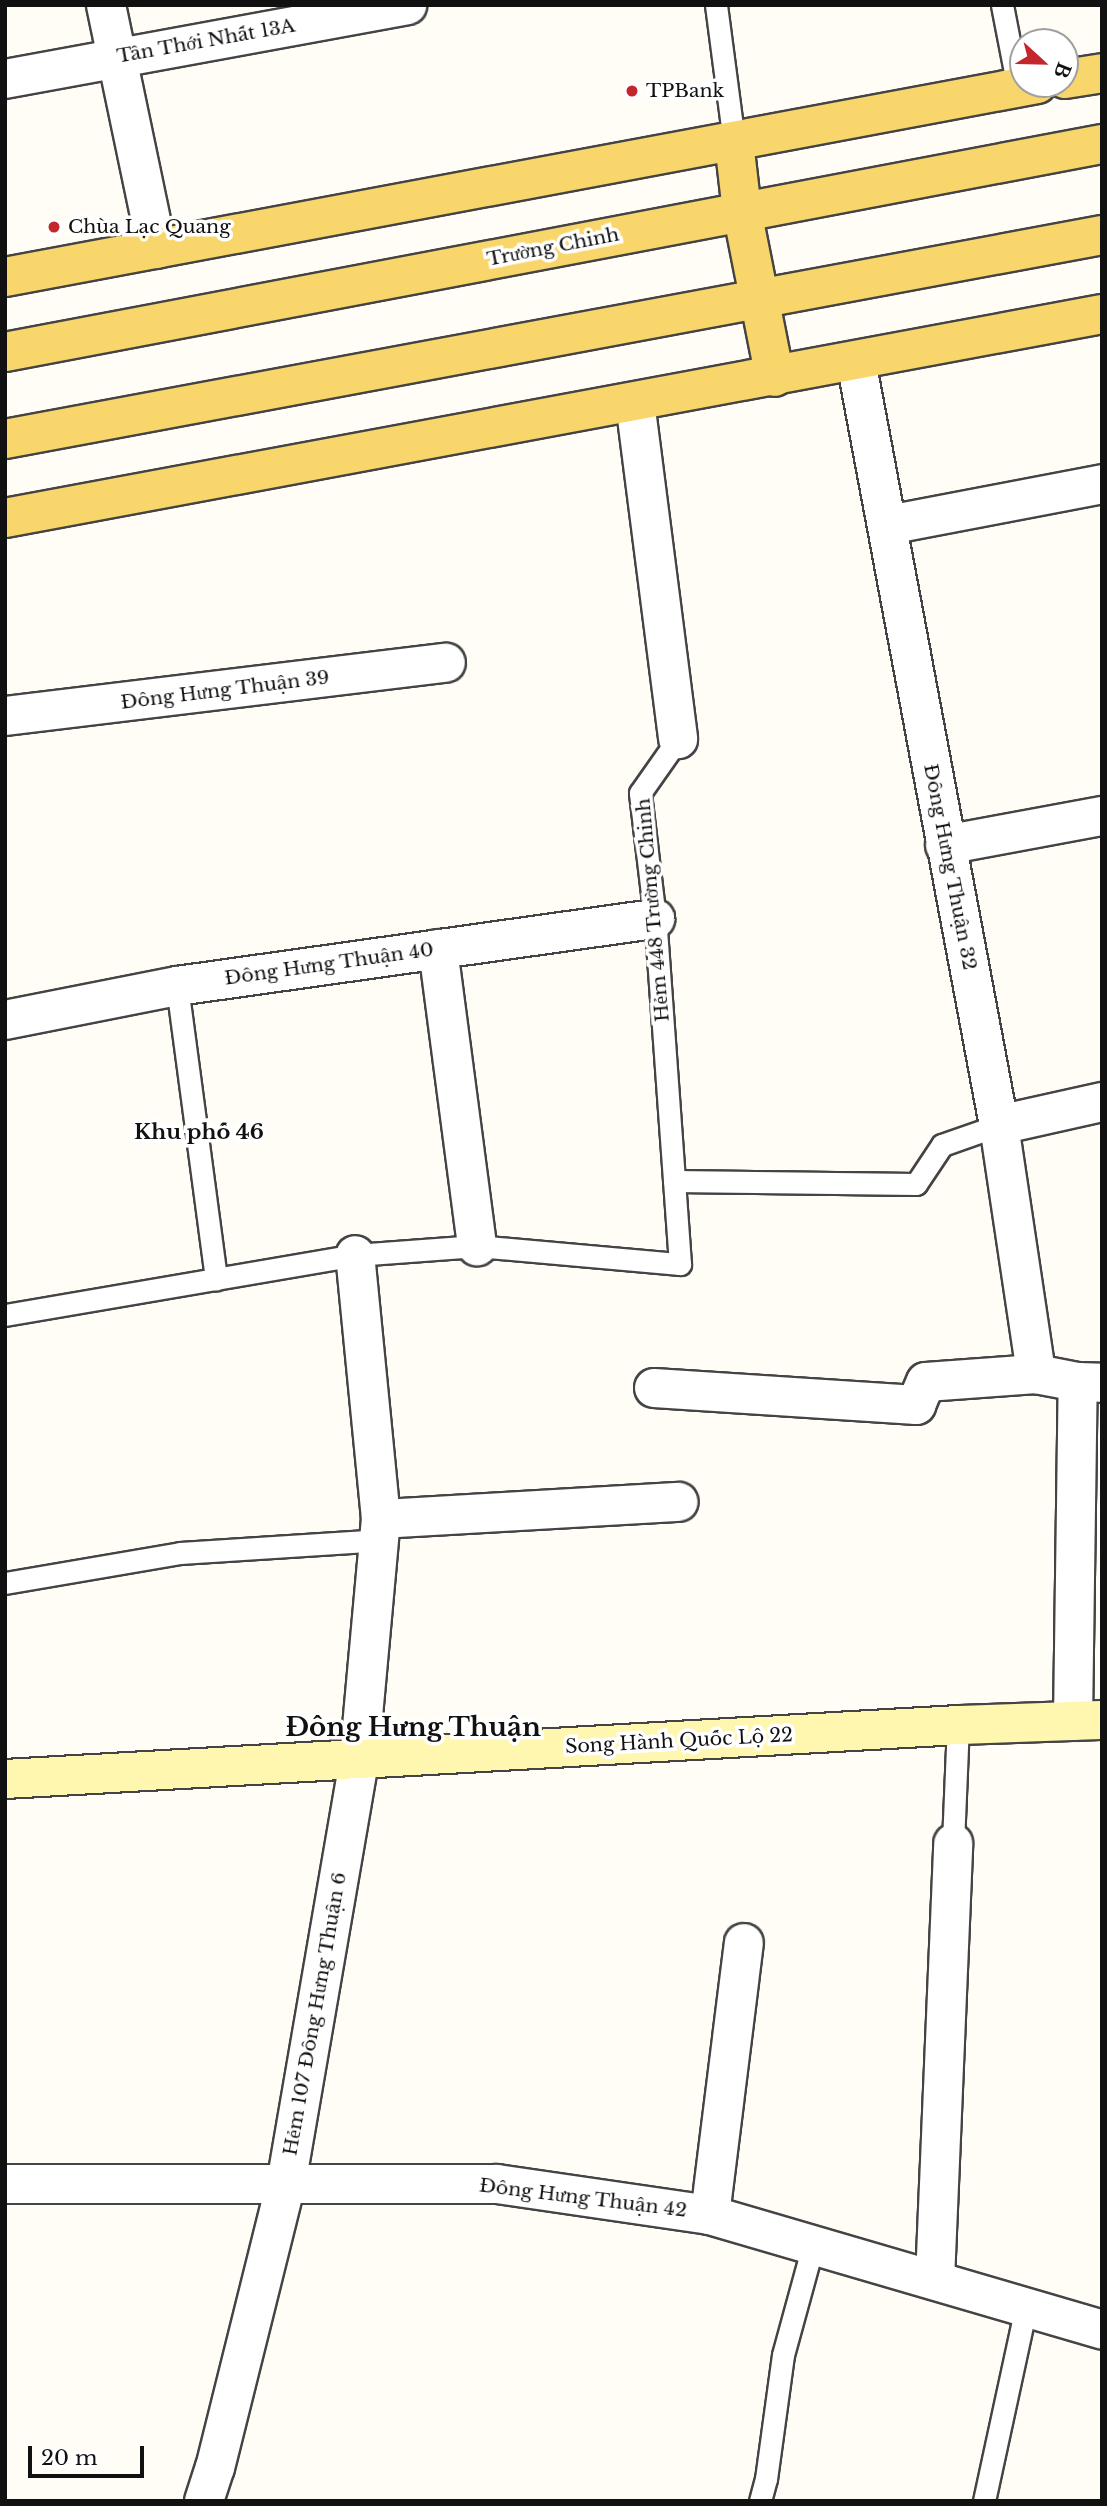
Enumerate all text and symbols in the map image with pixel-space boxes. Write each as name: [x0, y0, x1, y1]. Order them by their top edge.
street label: Tân Thới Nhất 13A: [115, 14, 297, 68]
north arrow: [1009, 28, 1079, 98]
text: B: [1049, 59, 1076, 82]
place label: TPBank: [646, 80, 724, 102]
marker: TPBank: [624, 83, 640, 99]
place label: Chùa Lạc Quang: [68, 216, 231, 238]
marker: Chùa Lạc Quang: [46, 219, 62, 235]
street label: Trường Chinh: [485, 223, 621, 271]
street label: Đông Hưng Thuận 39: [119, 666, 331, 714]
street label: Đông Hưng Thuận 32: [919, 762, 981, 972]
street label: Hẻm 448 Trường Chinh: [632, 797, 674, 1023]
street label: Đông Hưng Thuận 40: [223, 938, 435, 990]
district label: Khu phố 46: [134, 1119, 264, 1145]
district label: Đông Hưng Thuận: [285, 1712, 541, 1744]
street label: Song Hành Quốc Lộ 22: [564, 1724, 794, 1758]
street label: Hẻm 107 Đông Hưng Thuận 6: [279, 1870, 351, 2158]
street label: Đông Hưng Thuận 42: [477, 2174, 689, 2222]
scale bar: [32, 2432, 147, 2476]
text: 20 m: [41, 2445, 98, 2471]

